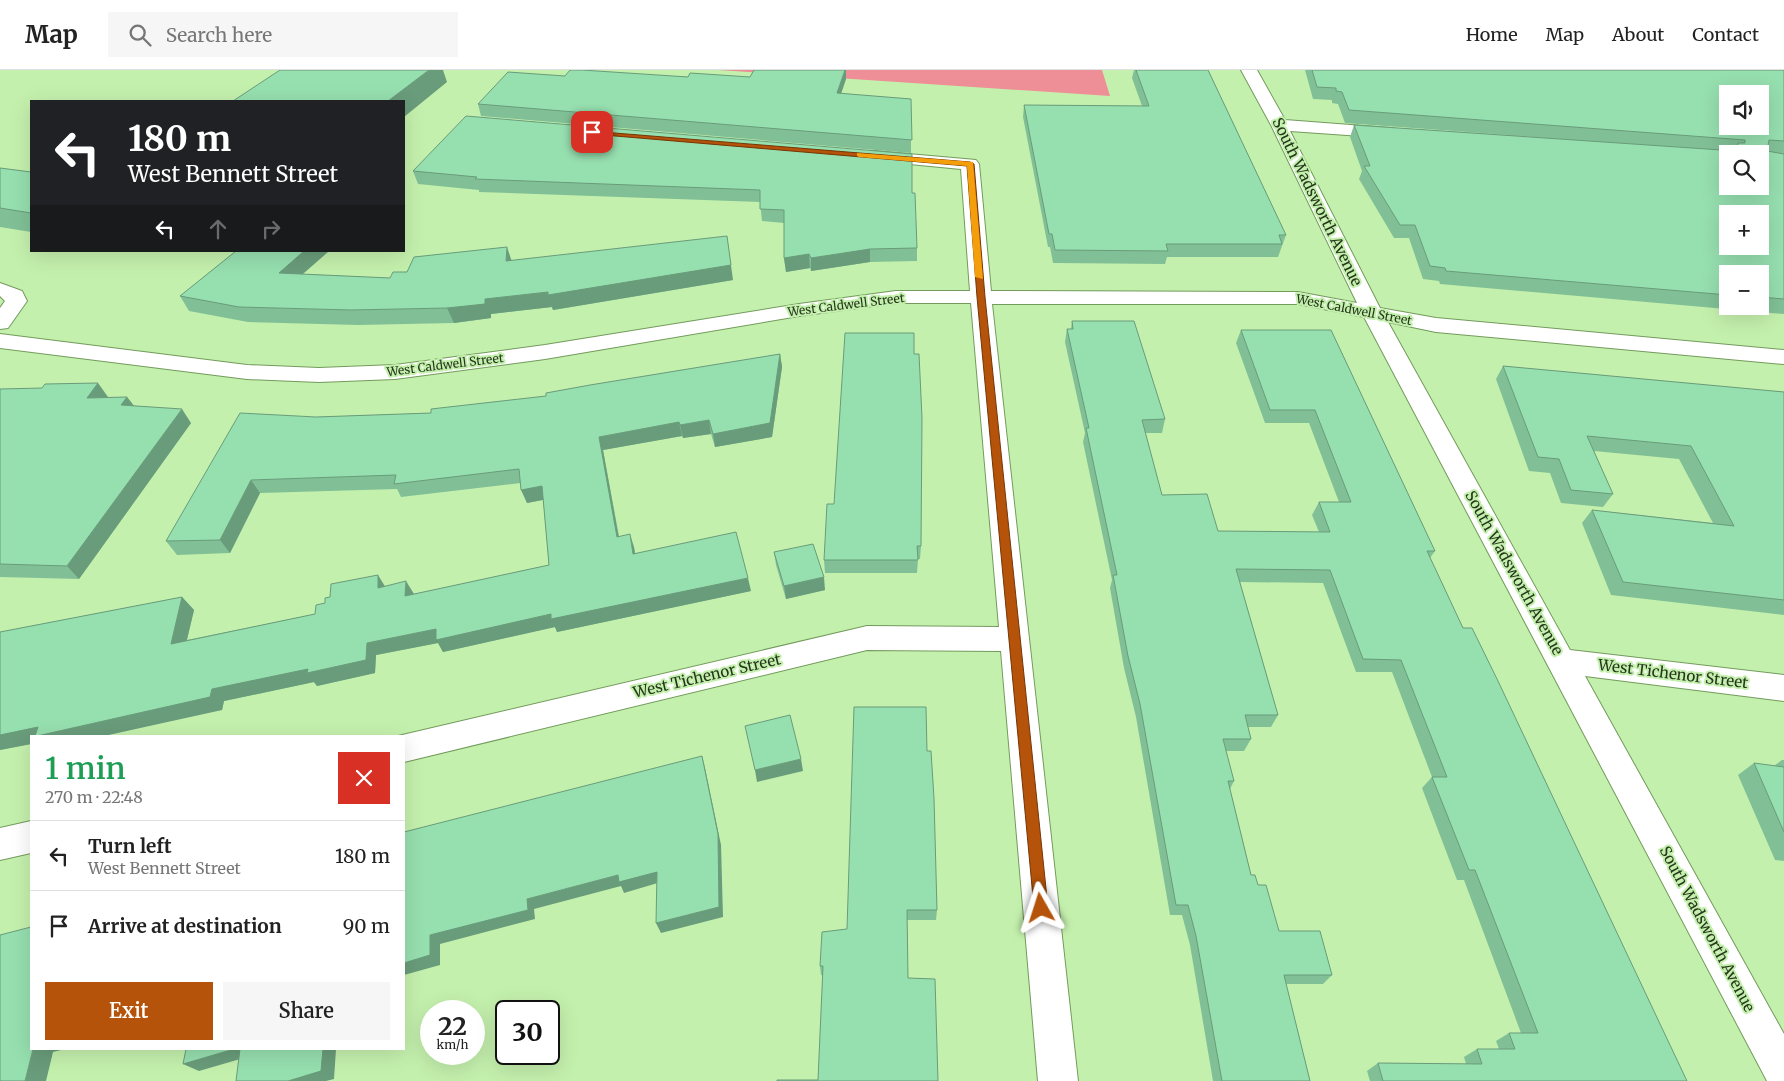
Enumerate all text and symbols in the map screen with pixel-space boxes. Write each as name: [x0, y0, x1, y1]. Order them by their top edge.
search box: [108, 12, 458, 57]
text: Map: [25, 19, 78, 50]
icon: search: [126, 21, 154, 49]
text: Search here: [166, 23, 272, 47]
text: Home: [1466, 23, 1518, 46]
text: Map: [1546, 23, 1584, 46]
text: About: [1612, 23, 1664, 46]
text: Contact: [1692, 23, 1759, 46]
map controls: [1719, 85, 1769, 315]
button: sound: [1719, 85, 1769, 135]
pin: [571, 111, 613, 153]
street label: South Wadsworth Avenue: [1268, 114, 1367, 289]
text: 180 m: [128, 117, 231, 161]
icon: arrive: [578, 118, 606, 146]
icon: left: [45, 120, 110, 185]
button: search: [1719, 145, 1769, 195]
text: West Bennett Street: [128, 160, 338, 188]
button: +: [1719, 205, 1769, 255]
icon: left: [151, 215, 179, 243]
icon: ahead: [204, 215, 232, 243]
icon: right: [257, 215, 285, 243]
button: −: [1719, 265, 1769, 315]
street label: West Caldwell Street: [786, 290, 905, 319]
street label: West Caldwell Street: [1294, 291, 1414, 328]
street label: West Caldwell Street: [385, 350, 504, 379]
street label: South Wadsworth Avenue: [1461, 487, 1568, 658]
street label: West Tichenor Street: [630, 649, 783, 702]
street label: West Tichenor Street: [1596, 655, 1749, 692]
text: 1 min: [45, 749, 126, 787]
button: close: [338, 752, 390, 804]
text: 270 m · 22:48: [45, 787, 143, 807]
text: Turn left: [88, 834, 172, 858]
icon: left: [45, 842, 73, 870]
street label: South Wadsworth Avenue: [1656, 843, 1759, 1015]
text: 180 m: [335, 844, 390, 868]
text: West Bennett Street: [88, 858, 241, 878]
position arrow: [1014, 881, 1066, 933]
icon: arrive: [45, 912, 73, 940]
text: Arrive at destination: [88, 914, 282, 938]
text: 90 m: [343, 914, 390, 938]
button: Exit: [45, 982, 213, 1040]
button: Share: [223, 982, 390, 1040]
speed limit sign: 30: [495, 1000, 560, 1065]
text: 22: [438, 1010, 467, 1042]
text: km/h: [437, 1037, 468, 1052]

